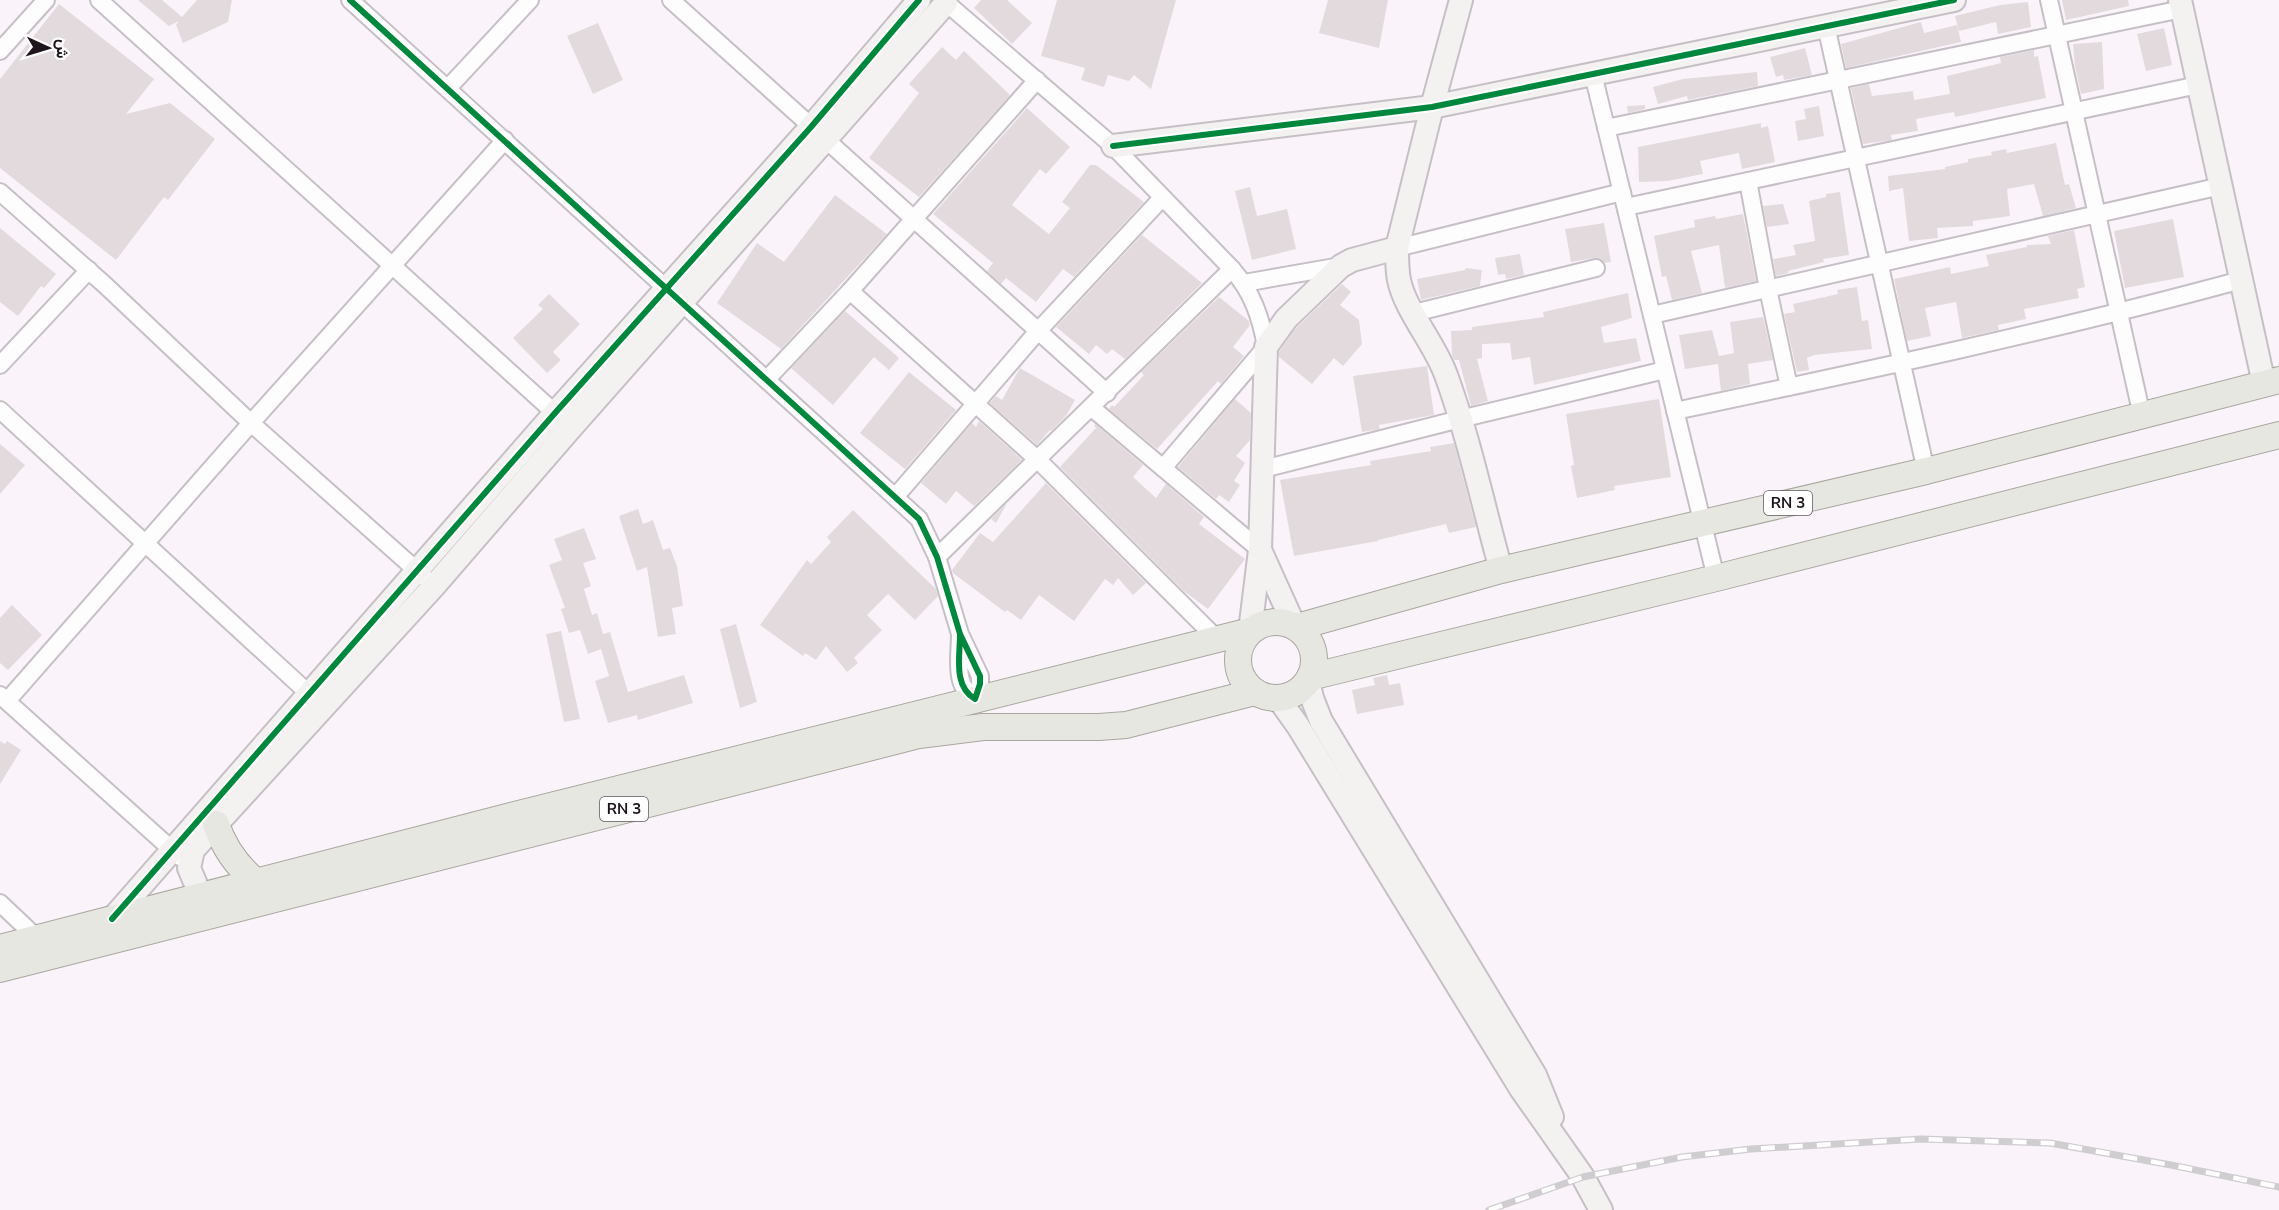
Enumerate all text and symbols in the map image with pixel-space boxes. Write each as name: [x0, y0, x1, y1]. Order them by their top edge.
north arrow: [18, 18, 78, 78]
text: ش: [50, 39, 74, 59]
road number: RN 3: [1764, 491, 1812, 515]
road number: RN 3: [600, 797, 648, 821]

